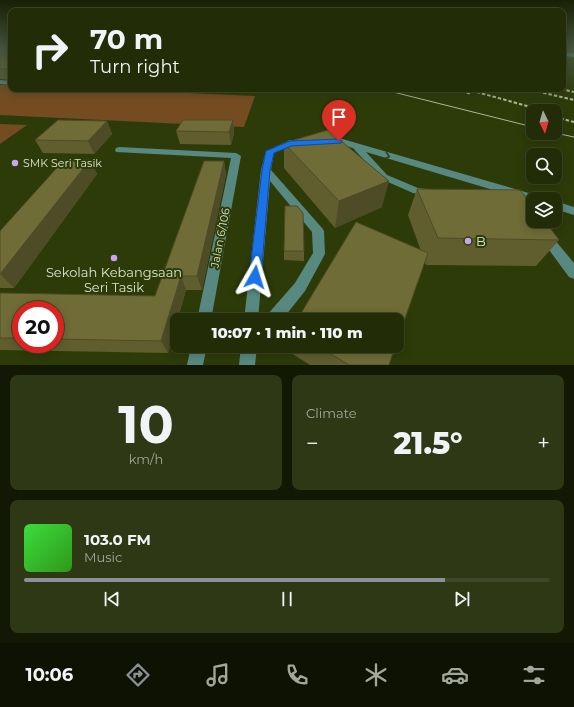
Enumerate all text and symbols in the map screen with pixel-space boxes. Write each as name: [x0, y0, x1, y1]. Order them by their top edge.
text: 70 m: [90, 22, 163, 56]
icon: right: [24, 24, 76, 76]
text: Turn right: [90, 56, 180, 78]
pin: [322, 100, 356, 141]
north arrow: [526, 104, 562, 140]
map controls: [526, 104, 562, 228]
icon: arrive: [328, 106, 350, 128]
button: search: [526, 148, 562, 184]
one-way arrow: [384, 151, 391, 160]
place label: SMK Seri Tasik: [23, 156, 102, 170]
marker: SMK Seri Tasik: [10, 158, 20, 168]
button: layers: [526, 192, 562, 228]
street label: Jalan 6/106: [207, 207, 233, 270]
place label: B: [476, 233, 486, 249]
marker: B: [463, 236, 473, 246]
marker: Sekolah Kebangsaan Seri Tasik: [109, 253, 119, 263]
position arrow: [234, 256, 276, 298]
place label: Sekolah Kebangsaan Seri Tasik: [46, 264, 182, 295]
speed limit sign: 20: [12, 301, 64, 353]
text: 10:07 · 1 min · 110 m: [211, 323, 363, 342]
text: 10: [118, 393, 174, 456]
text: Climate: [306, 405, 357, 421]
text: 21.5°: [393, 425, 463, 462]
text: −: [306, 430, 319, 457]
text: +: [537, 430, 550, 457]
text: km/h: [129, 451, 163, 467]
text: 103.0 FM: [84, 530, 151, 549]
text: Music: [84, 549, 122, 565]
icon: previous: [101, 588, 123, 610]
icon: pause: [276, 588, 298, 610]
icon: next: [451, 588, 473, 610]
icon: directions: [124, 661, 152, 689]
icon: music: [204, 661, 232, 689]
icon: phone: [283, 661, 311, 689]
icon: climate: [362, 661, 390, 689]
icon: car: [441, 661, 469, 689]
icon: filters: [520, 661, 548, 689]
text: 10:06: [26, 664, 73, 686]

